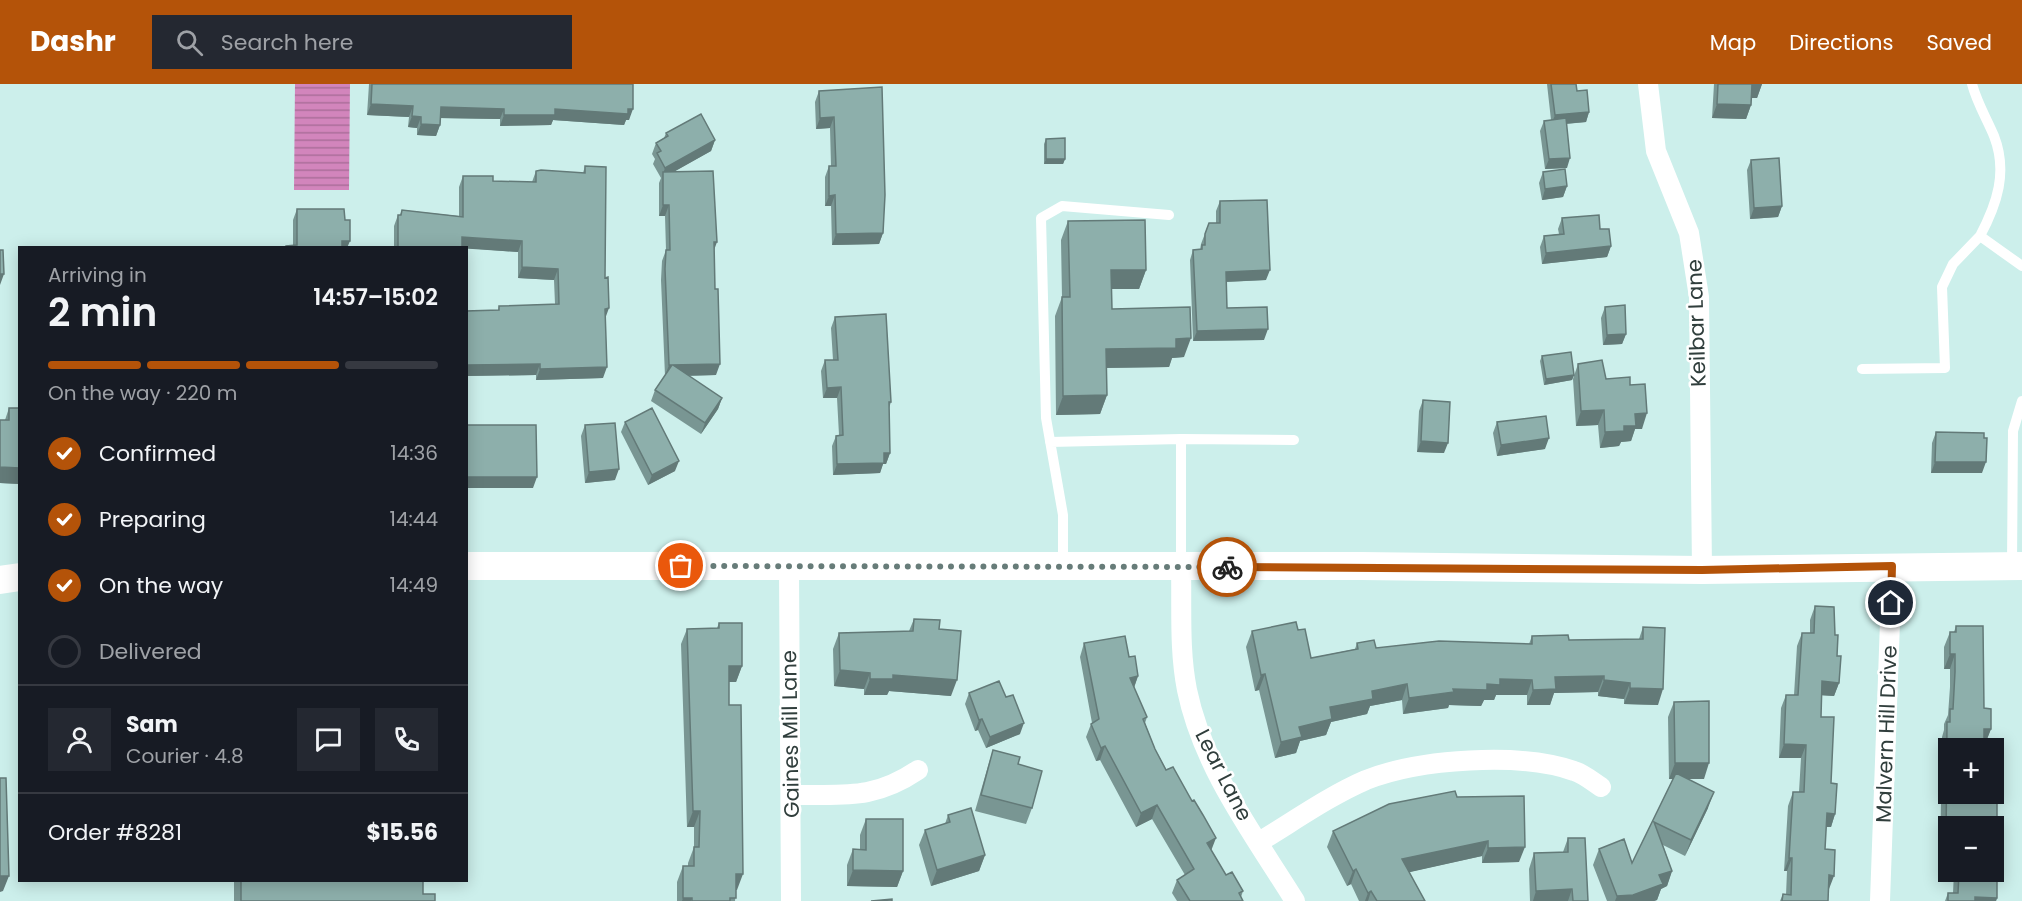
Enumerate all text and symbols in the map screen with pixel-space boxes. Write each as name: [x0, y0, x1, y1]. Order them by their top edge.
search box: [152, 15, 572, 69]
text: Dashr: [30, 22, 116, 61]
icon: search: [173, 26, 206, 59]
text: Search here: [221, 27, 353, 58]
text: Map: [1710, 28, 1756, 57]
text: Directions: [1789, 28, 1893, 57]
text: Saved: [1926, 28, 1992, 57]
street label: Keilbar Lane: [1679, 259, 1713, 387]
text: Arriving in: [48, 261, 147, 289]
text: 14:57–15:02: [313, 282, 438, 313]
text: 2 min: [48, 285, 157, 340]
text: On the way · 220 m: [48, 379, 237, 407]
icon: check: [48, 437, 81, 470]
text: Confirmed: [99, 438, 216, 469]
text: 14:36: [390, 439, 438, 467]
icon: check: [48, 503, 81, 536]
text: Preparing: [99, 504, 206, 535]
text: 14:44: [390, 505, 438, 533]
courier: [1197, 537, 1257, 597]
pin: [655, 540, 706, 591]
icon: bag: [664, 549, 697, 582]
icon: bike: [1211, 551, 1244, 584]
icon: check: [48, 569, 81, 602]
text: On the way: [99, 570, 223, 601]
text: 14:49: [390, 571, 438, 599]
pin: [1865, 577, 1916, 628]
icon: home: [1874, 586, 1907, 619]
text: Delivered: [99, 636, 202, 667]
street label: Malvern Hill Drive: [1868, 645, 1904, 823]
street label: Gaines Mill Lane: [774, 650, 806, 818]
button: person: [48, 708, 111, 771]
button: chat: [297, 708, 360, 771]
button: phone: [375, 708, 438, 771]
text: Sam: [126, 709, 178, 740]
street label: Lear Lane: [1189, 724, 1259, 826]
map controls: [1938, 738, 2004, 882]
button: +: [1938, 738, 2004, 804]
text: Courier · 4.8: [126, 742, 244, 770]
button: −: [1938, 816, 2004, 882]
text: Order #8281: [48, 817, 182, 848]
text: $15.56: [366, 817, 438, 848]

